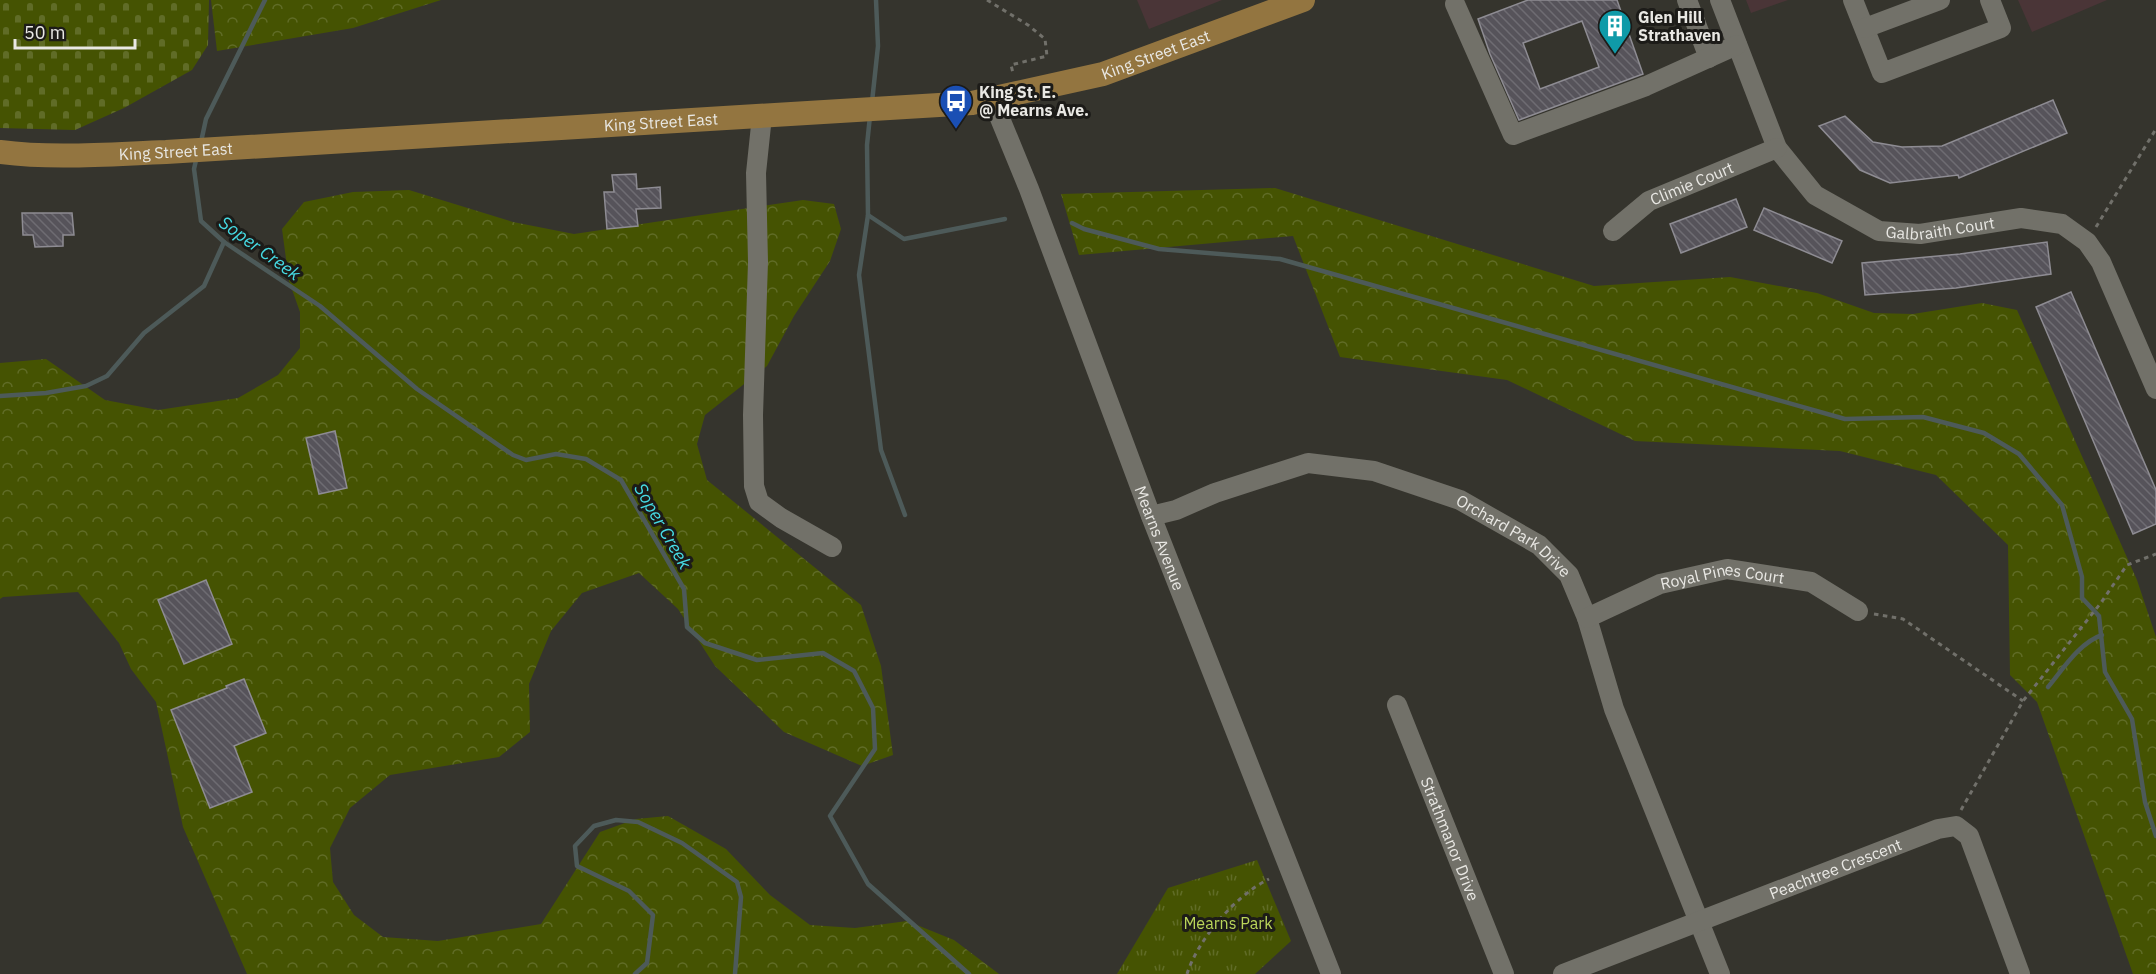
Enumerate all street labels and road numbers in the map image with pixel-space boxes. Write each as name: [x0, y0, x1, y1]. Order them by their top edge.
street label: King Street East: [1099, 25, 1213, 84]
street label: King Street East: [603, 108, 719, 135]
street label: King Street East: [118, 138, 233, 164]
street label: Climie Court: [1647, 157, 1736, 210]
street label: Galbraith Court: [1885, 212, 1996, 244]
street label: Mearns Avenue: [1131, 483, 1189, 593]
street label: Orchard Park Drive: [1453, 490, 1575, 581]
street label: Royal Pines Court: [1658, 559, 1786, 594]
street label: Strathmanor Drive: [1417, 774, 1484, 904]
street label: Peachtree Crescent: [1766, 834, 1904, 903]

